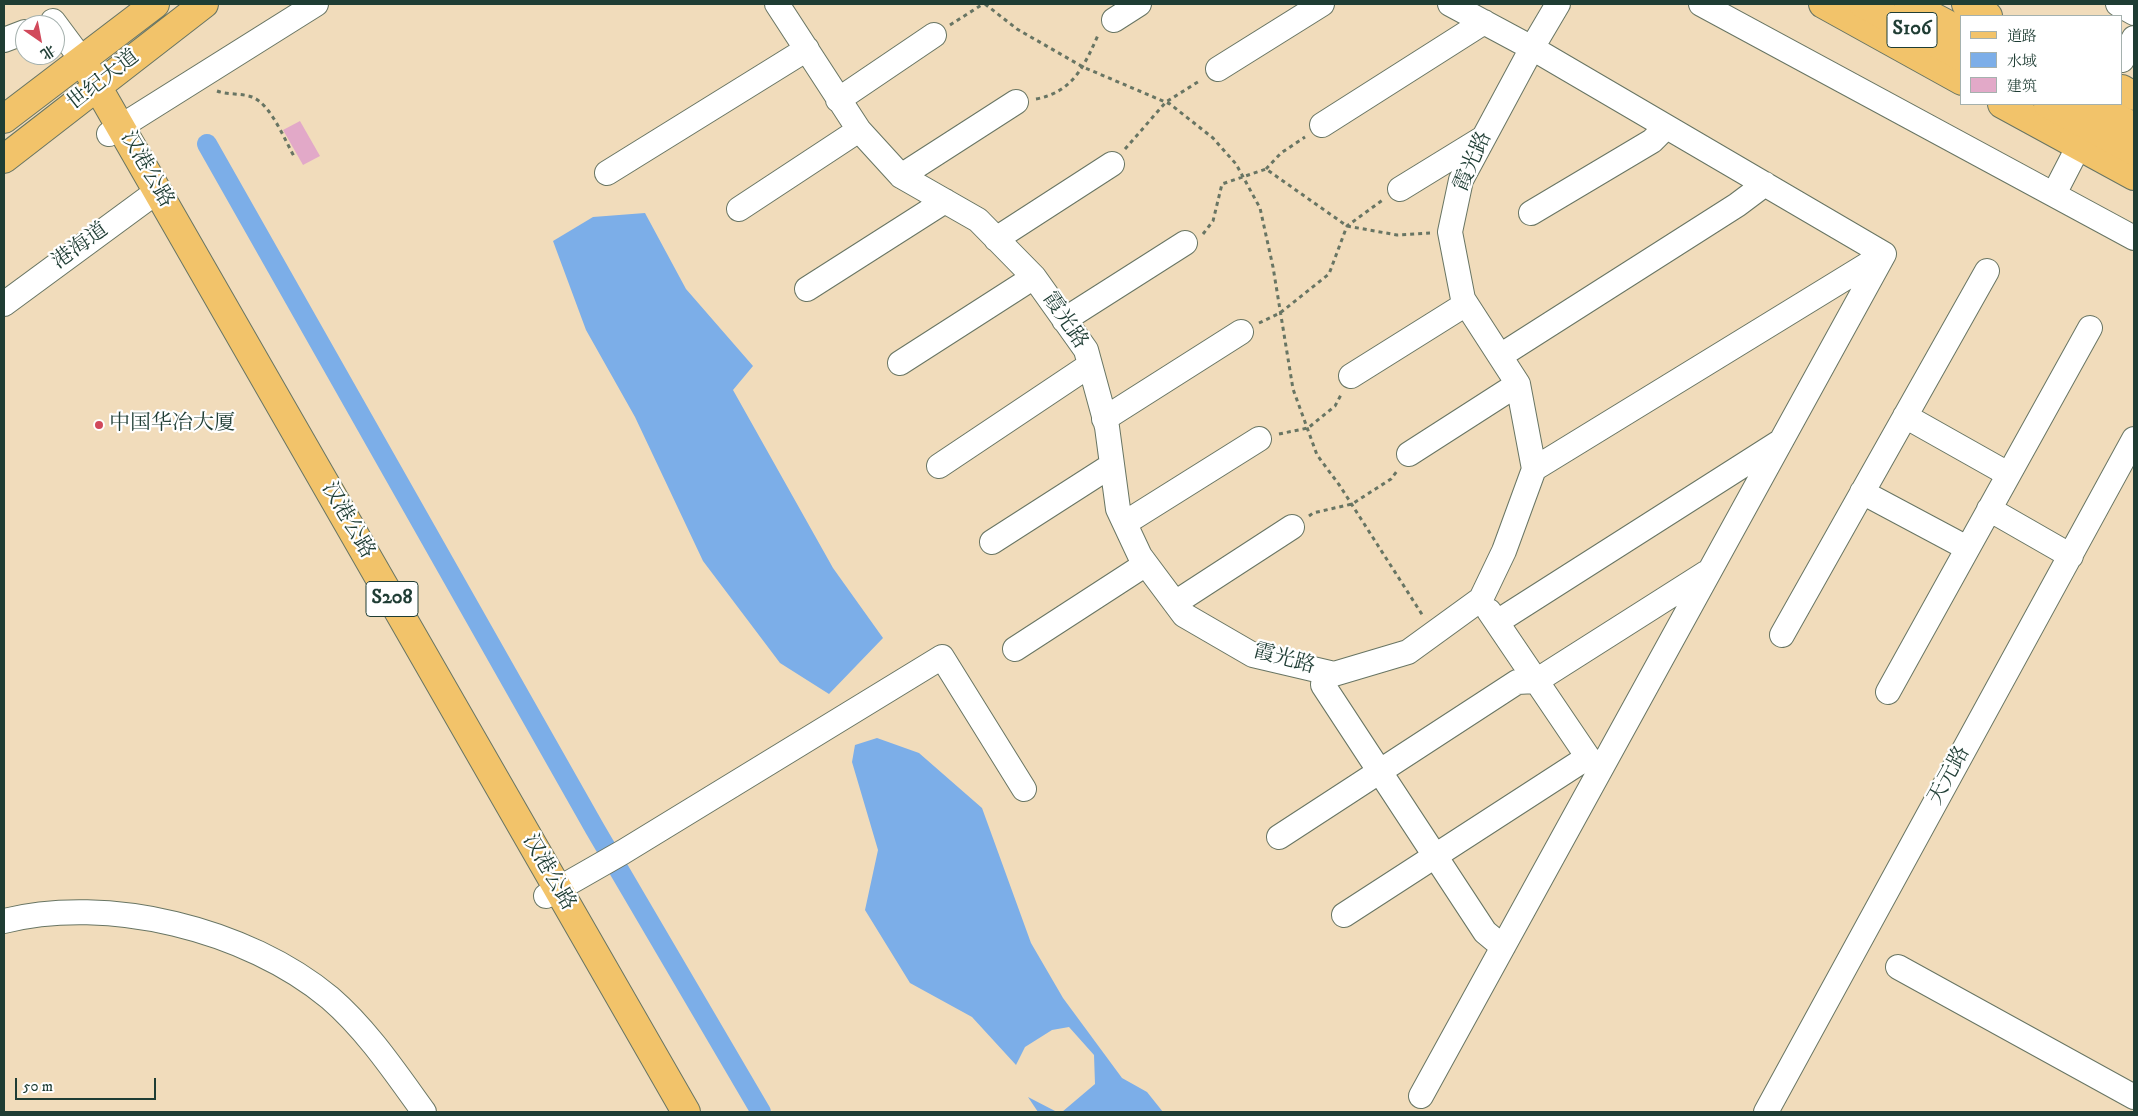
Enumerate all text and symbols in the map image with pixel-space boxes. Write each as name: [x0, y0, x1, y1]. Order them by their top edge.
road number: S106: [1887, 12, 1937, 48]
north arrow: [15, 15, 65, 65]
legend: [1960, 15, 2123, 105]
text: 道路: [2007, 27, 2037, 46]
text: 北: [37, 40, 58, 63]
street label: 世纪大道: [63, 45, 145, 117]
text: 水域: [2007, 52, 2037, 71]
text: 建筑: [2007, 77, 2037, 96]
street label: 汉港公路: [114, 127, 178, 213]
street label: 霞光路: [1450, 128, 1498, 196]
street label: 港海道: [48, 218, 114, 276]
street label: 霞光路: [1036, 288, 1092, 354]
place label: 中国华冶大厦: [109, 412, 235, 438]
marker: 中国华冶大厦: [93, 419, 105, 431]
street label: 汉港公路: [315, 478, 379, 564]
road number: S208: [366, 582, 418, 616]
street label: 霞光路: [1250, 640, 1318, 680]
street label: 天元路: [1924, 742, 1976, 810]
street label: 汉港公路: [516, 830, 580, 916]
scale bar: [18, 1068, 159, 1100]
text: 50 m: [23, 1077, 53, 1096]

